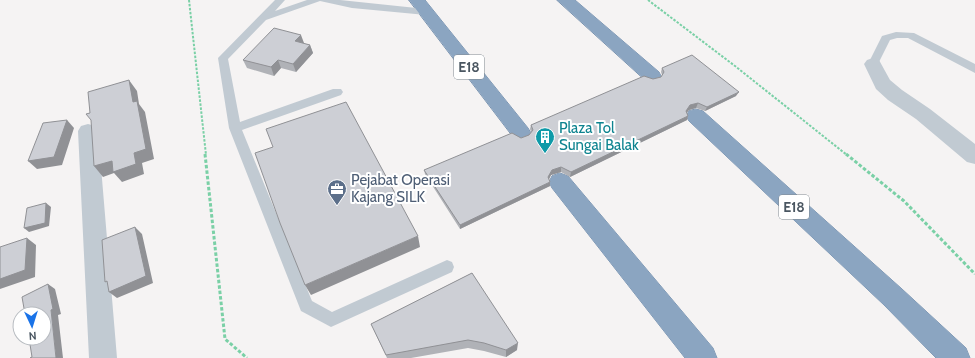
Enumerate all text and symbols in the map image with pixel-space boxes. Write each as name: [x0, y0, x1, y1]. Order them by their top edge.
road number: E18: [454, 55, 484, 79]
place label: Plaza Tol Sungai Balak: [559, 119, 639, 154]
building icon: Plaza Tol Sungai Balak: [534, 126, 556, 154]
place label: Pejabat Operasi Kajang SILK: [351, 171, 450, 206]
office icon: Pejabat Operasi Kajang SILK: [326, 178, 348, 206]
road number: E18: [779, 195, 809, 219]
north arrow: [12, 306, 52, 346]
text: N: [28, 329, 37, 343]

